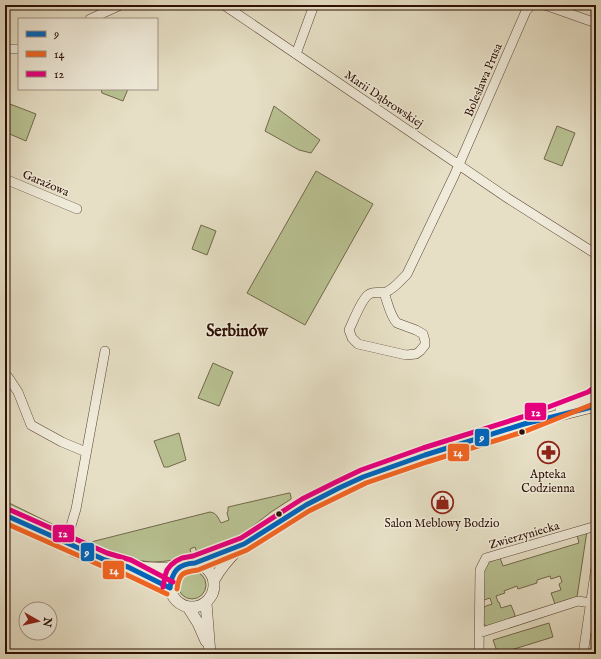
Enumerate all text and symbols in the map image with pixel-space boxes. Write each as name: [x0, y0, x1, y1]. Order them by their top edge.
legend: [18, 18, 158, 90]
text: 9: [53, 27, 59, 42]
street label: Bolesława Prusa: [461, 40, 506, 119]
text: 14: [54, 47, 64, 62]
text: 12: [54, 67, 64, 82]
street label: Marii Dąbrowskiej: [341, 68, 426, 131]
street label: Garażowa: [20, 167, 72, 200]
district label: Serbinów: [206, 322, 269, 342]
line badge: 12: [524, 402, 547, 421]
text: 12: [531, 406, 541, 420]
unlabelled marker: [517, 427, 527, 437]
line badge: 9: [474, 428, 490, 447]
text: 9: [479, 431, 485, 445]
pharmacy icon: Apteka Codzienna: [535, 440, 561, 466]
line badge: 14: [447, 443, 470, 462]
text: 14: [453, 446, 463, 460]
place label: Apteka Codzienna: [521, 467, 576, 496]
shop icon: Salon Meblowy Bodzio: [429, 489, 455, 515]
unlabelled marker: [274, 509, 284, 519]
place label: Salon Meblowy Bodzio: [385, 516, 500, 531]
street label: Zwierzyniecka: [487, 518, 562, 553]
line badge: 12: [52, 524, 75, 543]
text: 12: [58, 527, 68, 541]
line badge: 9: [80, 542, 95, 562]
text: 9: [84, 546, 90, 560]
line badge: 14: [102, 560, 125, 580]
text: 14: [109, 564, 119, 578]
north arrow: [18, 601, 58, 641]
text: N: [39, 616, 55, 628]

